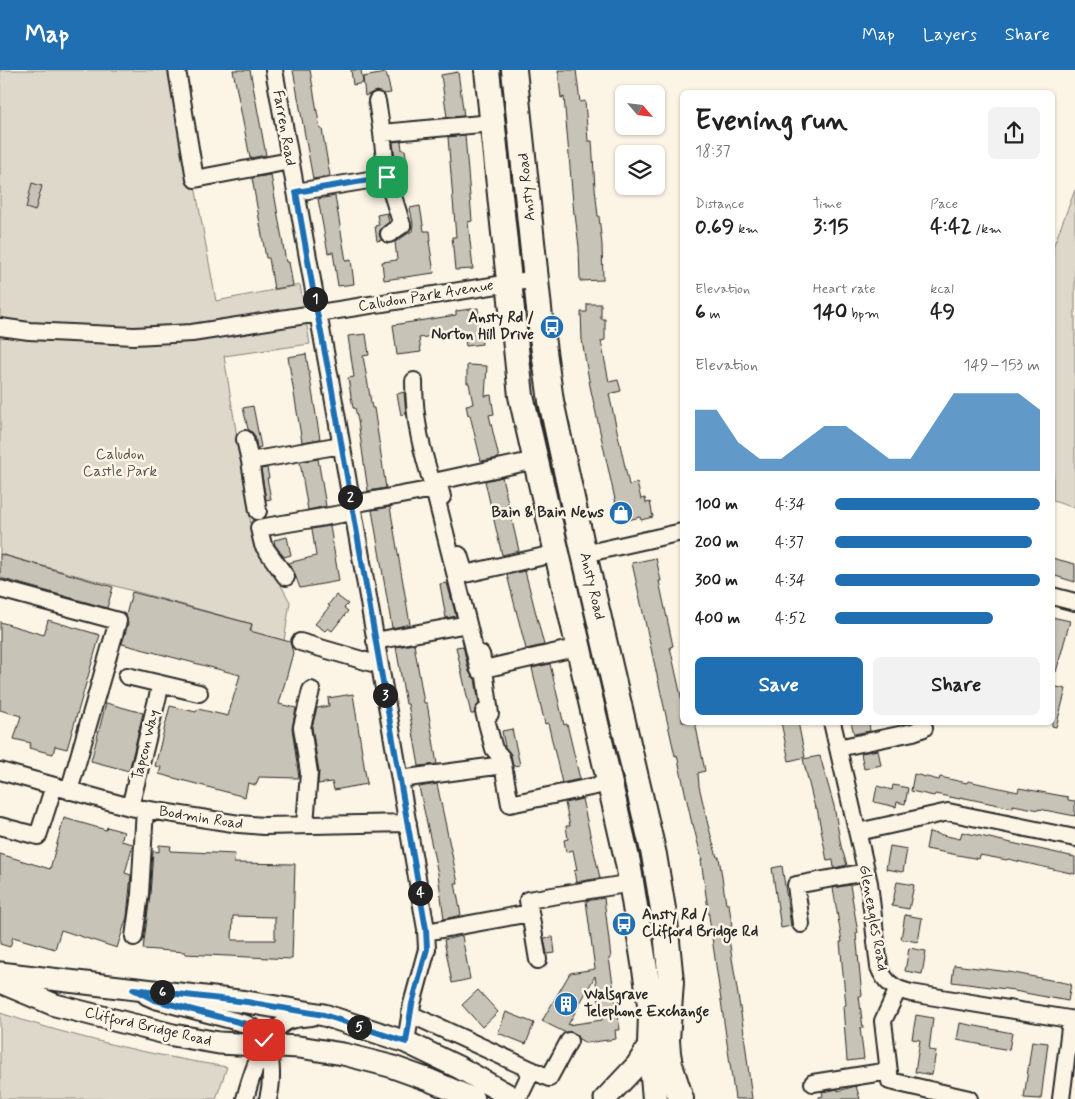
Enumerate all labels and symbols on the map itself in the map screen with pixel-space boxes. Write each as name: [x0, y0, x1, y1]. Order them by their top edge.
north arrow: [615, 85, 665, 135]
street label: Farren Road: [267, 88, 301, 168]
street label: Ansty Road: [513, 152, 541, 222]
pin: [366, 156, 408, 198]
street label: Caludon Park Avenue: [357, 275, 495, 317]
pin: 1: [302, 286, 328, 312]
place label: Ansty Rd / Norton Hill Drive: [431, 308, 534, 345]
bus stop icon: Ansty Rd / Norton Hill Drive: [539, 314, 565, 340]
park label: Caludon Castle Park: [83, 445, 158, 482]
pin: 2: [338, 484, 362, 510]
shop icon: Bain & Bain News: [608, 500, 634, 526]
place label: Bain & Bain News: [492, 503, 604, 523]
street label: Ansty Road: [575, 550, 609, 622]
pin: 3: [372, 682, 398, 708]
street label: Tapcon Way: [128, 708, 164, 782]
street label: Bodmin Road: [158, 801, 244, 835]
street label: Gleneagles Road: [854, 863, 892, 973]
pin: 4: [408, 880, 432, 906]
place label: Ansty Rd / Clifford Bridge Rd: [642, 905, 759, 944]
bus stop icon: Ansty Rd / Clifford Bridge Rd: [611, 911, 637, 937]
pin: 6: [150, 980, 174, 1004]
place label: Walsgrave Telephone Exchange: [583, 985, 710, 1024]
building icon: Walsgrave Telephone Exchange: [553, 991, 579, 1017]
street label: Clifford Bridge Road: [82, 1003, 213, 1053]
pin: 5: [346, 1014, 372, 1040]
pin: [243, 1019, 285, 1061]

